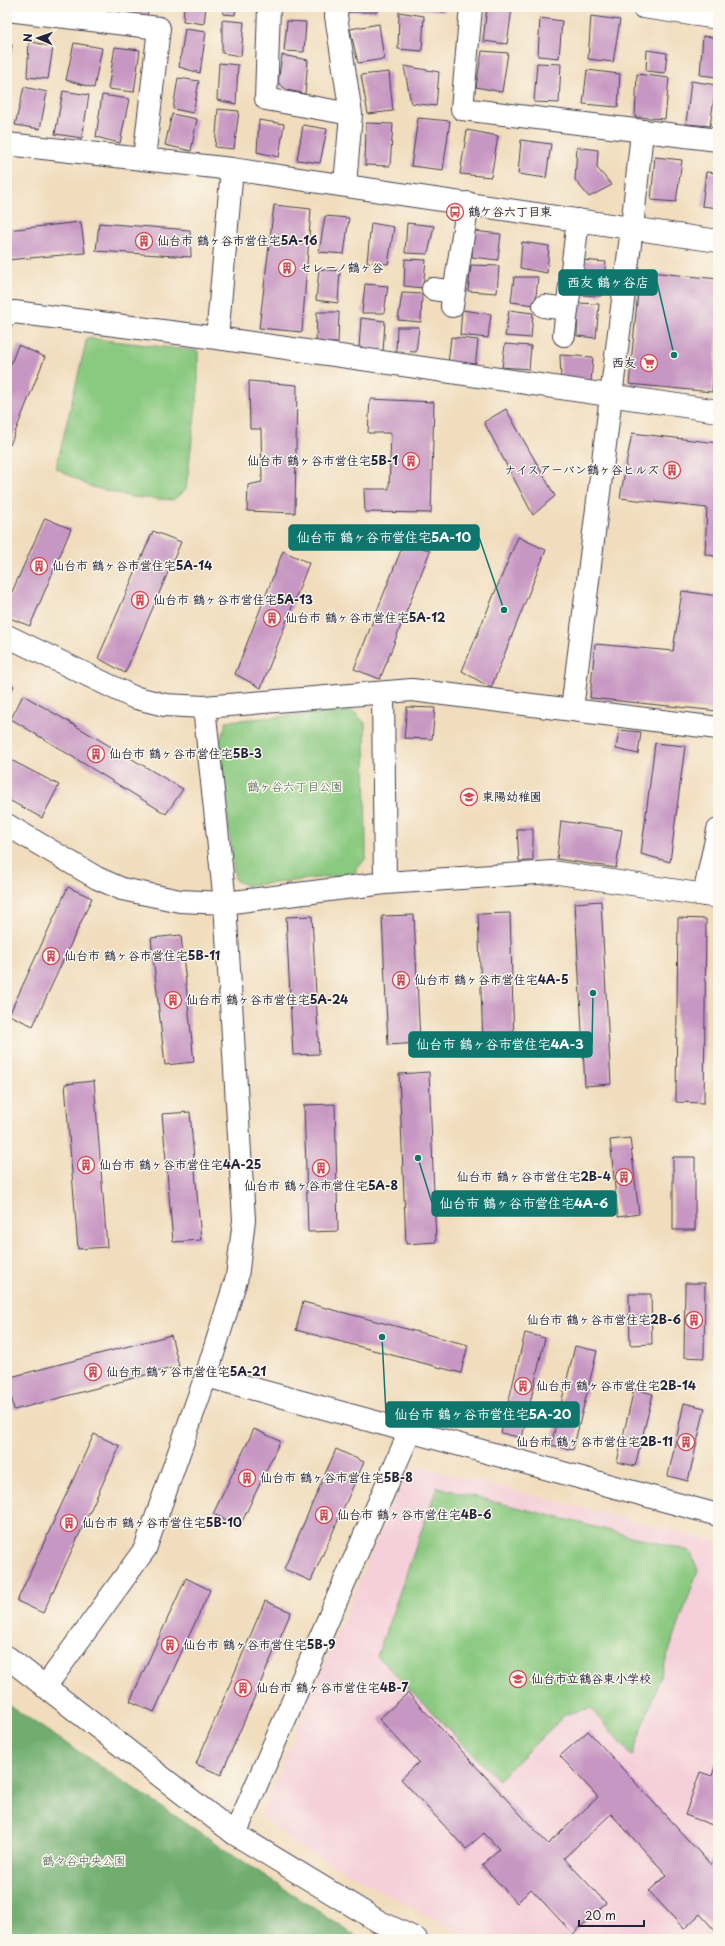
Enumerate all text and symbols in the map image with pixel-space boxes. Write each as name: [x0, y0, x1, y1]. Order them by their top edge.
north arrow: [18, 18, 58, 58]
text: N: [19, 33, 36, 42]
bus stop icon: 鶴ケ谷六丁目東: [445, 202, 465, 222]
place label: 鶴ケ谷六丁目東: [468, 202, 552, 220]
building icon: 仙台市 鶴ヶ谷市営住宅5A-16: [134, 231, 154, 251]
place label: 仙台市 鶴ヶ谷市営住宅5A-16: [157, 231, 318, 249]
building icon: セレーノ鶴ヶ谷: [277, 258, 297, 278]
place label: セレーノ鶴ヶ谷: [300, 258, 384, 276]
callout: 西友 鶴ヶ谷店: [559, 270, 657, 295]
text: 西友 鶴ヶ谷店: [567, 272, 649, 291]
place label: 西友: [612, 353, 636, 371]
supermarket icon: 西友: [639, 353, 659, 373]
place label: 仙台市 鶴ヶ谷市営住宅5B-1: [247, 451, 398, 469]
building icon: 仙台市 鶴ヶ谷市営住宅5B-1: [401, 451, 421, 471]
place label: ナイスアーバン鶴ヶ谷ヒルズ: [504, 460, 659, 478]
building icon: ナイスアーバン鶴ヶ谷ヒルズ: [662, 460, 682, 480]
callout: 仙台市 鶴ヶ谷市営住宅5A-10: [289, 525, 479, 550]
text: 仙台市 鶴ヶ谷市営住宅5A-10: [297, 527, 472, 546]
building icon: 仙台市 鶴ヶ谷市営住宅5A-14: [29, 556, 49, 576]
place label: 仙台市 鶴ヶ谷市営住宅5A-14: [52, 556, 212, 574]
building icon: 仙台市 鶴ヶ谷市営住宅5A-13: [130, 590, 150, 610]
place label: 仙台市 鶴ヶ谷市営住宅5A-13: [153, 590, 313, 608]
building icon: 仙台市 鶴ヶ谷市営住宅5A-12: [262, 608, 282, 628]
place label: 仙台市 鶴ヶ谷市営住宅5A-12: [285, 608, 446, 626]
building icon: 仙台市 鶴ヶ谷市営住宅5B-3: [86, 744, 106, 764]
place label: 仙台市 鶴ヶ谷市営住宅5B-3: [109, 744, 262, 762]
park label: 鶴ヶ谷六丁目公園: [247, 777, 343, 795]
school or university icon: 東陽幼稚園: [459, 787, 479, 807]
place label: 東陽幼稚園: [482, 787, 542, 805]
building icon: 仙台市 鶴ヶ谷市営住宅5B-11: [41, 946, 61, 966]
place label: 仙台市 鶴ヶ谷市営住宅5B-11: [64, 946, 220, 964]
building icon: 仙台市 鶴ヶ谷市営住宅4A-5: [391, 970, 411, 990]
place label: 仙台市 鶴ヶ谷市営住宅4A-5: [414, 970, 569, 988]
building icon: 仙台市 鶴ヶ谷市営住宅5A-24: [163, 990, 183, 1010]
place label: 仙台市 鶴ヶ谷市営住宅5A-24: [186, 990, 348, 1008]
callout: 仙台市 鶴ヶ谷市営住宅4A-3: [409, 1032, 592, 1057]
text: 仙台市 鶴ヶ谷市営住宅4A-3: [416, 1034, 584, 1053]
building icon: 仙台市 鶴ヶ谷市営住宅4A-25: [76, 1155, 96, 1175]
place label: 仙台市 鶴ヶ谷市営住宅4A-25: [99, 1155, 262, 1173]
building icon: 仙台市 鶴ヶ谷市営住宅5A-8: [311, 1158, 331, 1178]
place label: 仙台市 鶴ヶ谷市営住宅2B-4: [457, 1167, 611, 1185]
building icon: 仙台市 鶴ヶ谷市営住宅2B-4: [614, 1167, 634, 1187]
place label: 仙台市 鶴ヶ谷市営住宅5A-8: [244, 1176, 398, 1194]
callout: 仙台市 鶴ヶ谷市営住宅4A-6: [432, 1191, 616, 1216]
text: 仙台市 鶴ヶ谷市営住宅4A-6: [440, 1193, 608, 1212]
place label: 仙台市 鶴ヶ谷市営住宅2B-6: [526, 1310, 682, 1328]
building icon: 仙台市 鶴ヶ谷市営住宅2B-6: [684, 1310, 704, 1330]
building icon: 仙台市 鶴ヶ谷市営住宅5A-21: [83, 1362, 103, 1382]
place label: 仙台市 鶴ヶ谷市営住宅5A-21: [106, 1362, 266, 1380]
building icon: 仙台市 鶴ヶ谷市営住宅2B-14: [513, 1376, 533, 1396]
place label: 仙台市 鶴ヶ谷市営住宅2B-14: [536, 1376, 696, 1394]
callout: 仙台市 鶴ヶ谷市営住宅5A-20: [386, 1402, 579, 1427]
text: 仙台市 鶴ヶ谷市営住宅5A-20: [395, 1404, 572, 1423]
place label: 仙台市 鶴ヶ谷市営住宅2B-11: [516, 1432, 673, 1450]
building icon: 仙台市 鶴ヶ谷市営住宅2B-11: [676, 1432, 696, 1452]
building icon: 仙台市 鶴ヶ谷市営住宅5B-8: [237, 1468, 257, 1488]
place label: 仙台市 鶴ヶ谷市営住宅5B-8: [260, 1468, 413, 1486]
building icon: 仙台市 鶴ヶ谷市営住宅4B-6: [314, 1505, 334, 1525]
place label: 仙台市 鶴ヶ谷市営住宅4B-6: [337, 1505, 492, 1523]
building icon: 仙台市 鶴ヶ谷市営住宅5B-10: [59, 1513, 79, 1533]
place label: 仙台市 鶴ヶ谷市営住宅5B-10: [82, 1513, 242, 1531]
building icon: 仙台市 鶴ヶ谷市営住宅5B-9: [160, 1635, 180, 1655]
place label: 仙台市 鶴ヶ谷市営住宅5B-9: [183, 1635, 336, 1653]
school or university icon: 仙台市立鶴谷東小学校: [508, 1669, 528, 1689]
place label: 仙台市立鶴谷東小学校: [531, 1669, 651, 1687]
building icon: 仙台市 鶴ヶ谷市営住宅4B-7: [233, 1678, 253, 1698]
place label: 仙台市 鶴ヶ谷市営住宅4B-7: [256, 1678, 408, 1696]
park label: 鶴々谷中央公園: [42, 1851, 126, 1869]
scale bar: [579, 1902, 644, 1928]
text: 20 m: [585, 1906, 616, 1924]

